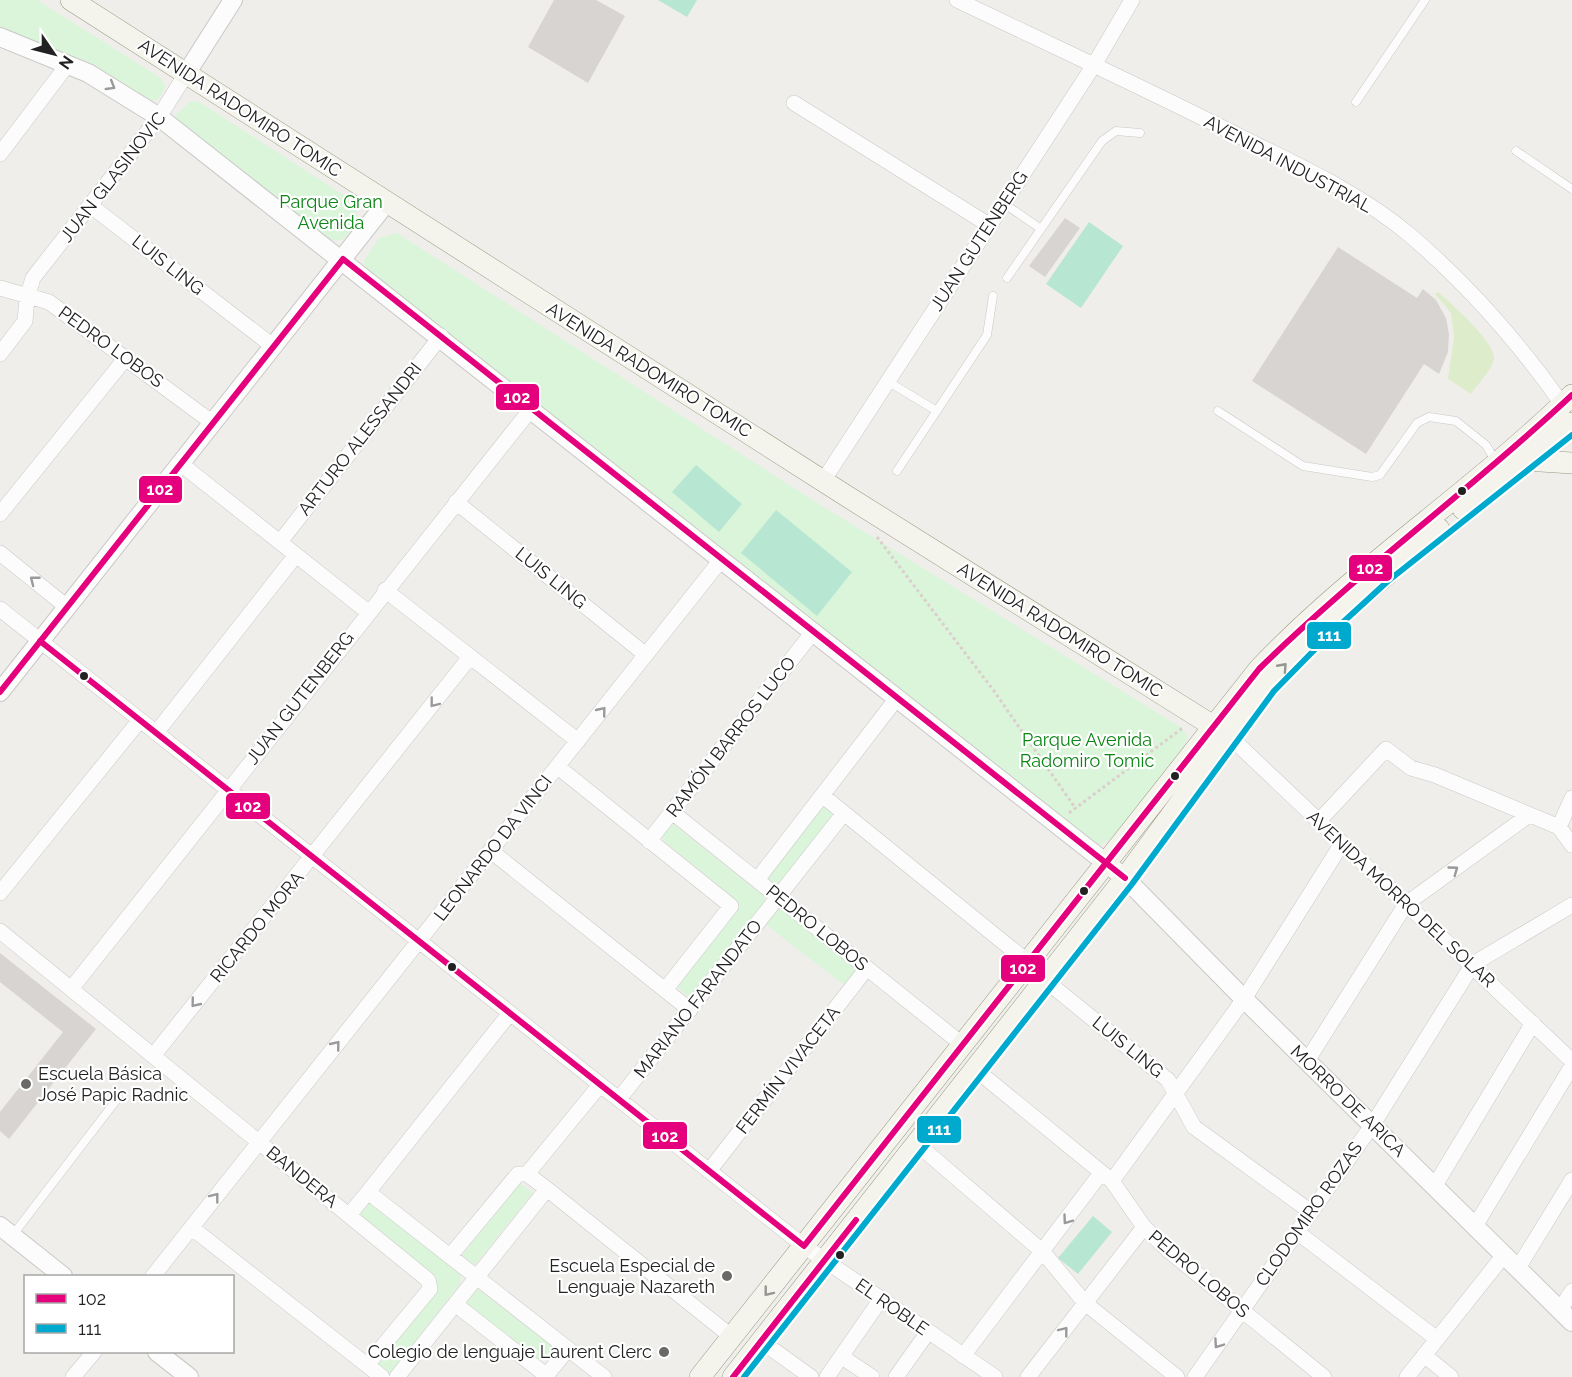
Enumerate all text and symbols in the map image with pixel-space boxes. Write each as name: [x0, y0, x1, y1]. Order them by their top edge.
north arrow: [24, 24, 84, 84]
street label: AVENIDA RADOMIRO TOMIC: [135, 34, 346, 181]
text: N: [55, 52, 77, 73]
one-way arrow: [105, 78, 115, 90]
street label: JUAN GLASINOVIC: [55, 108, 170, 246]
street label: AVENIDA INDUSTRIAL: [1201, 110, 1376, 217]
street label: JUAN GUTENBERG: [926, 167, 1032, 315]
park label: Parque Gran Avenida: [279, 191, 383, 233]
street label: LUIS LING: [128, 230, 208, 299]
street label: AVENIDA RADOMIRO TOMIC: [543, 298, 756, 441]
street label: PEDRO LOBOS: [55, 301, 168, 392]
street label: ARTURO ALESSANDRI: [293, 358, 426, 519]
line badge: 102: [495, 383, 540, 411]
text: 102: [504, 388, 530, 407]
line badge: 102: [138, 475, 183, 504]
text: 102: [147, 480, 173, 499]
unlabelled marker: [1456, 485, 1468, 497]
street label: LUIS LING: [512, 543, 591, 613]
line badge: 102: [1348, 554, 1393, 582]
street label: AVENIDA RADOMIRO TOMIC: [954, 558, 1167, 701]
text: 102: [1357, 559, 1383, 578]
one-way arrow: [30, 577, 41, 588]
line badge: 111: [1306, 621, 1352, 650]
text: 111: [1317, 626, 1341, 645]
street label: JUAN GUTENBERG: [241, 627, 358, 768]
street label: RAMÓN BARROS LUCO: [661, 652, 800, 821]
one-way arrow: [1276, 663, 1287, 673]
unlabelled marker: [78, 670, 90, 682]
one-way arrow: [431, 696, 442, 707]
one-way arrow: [594, 707, 605, 718]
park label: Parque Avenida Radomiro Tomic: [1020, 729, 1154, 771]
unlabelled marker: [1169, 770, 1181, 782]
street label: LEONARDO DA VINCI: [429, 771, 556, 925]
line badge: 102: [225, 792, 271, 820]
text: 102: [235, 797, 261, 816]
street label: AVENIDA MORRO DEL SOLAR: [1303, 806, 1500, 992]
one-way arrow: [1447, 866, 1458, 877]
street label: RICARDO MORA: [206, 867, 308, 986]
street label: PEDRO LOBOS: [762, 880, 872, 975]
unlabelled marker: [1078, 885, 1090, 897]
street label: MARIANO FARANDATO: [629, 915, 766, 1082]
line badge: 102: [1000, 954, 1046, 983]
text: 102: [1010, 959, 1036, 978]
unlabelled marker: [446, 961, 458, 973]
one-way arrow: [192, 997, 203, 1008]
street label: FERMÍN VIVACETA: [730, 1001, 844, 1138]
street label: LUIS LING: [1089, 1012, 1168, 1082]
one-way arrow: [329, 1040, 340, 1051]
street label: MORRO DE ARICA: [1287, 1040, 1410, 1161]
place label: Escuela Básica José Papic Radnic: [38, 1063, 189, 1105]
marker: Escuela Básica José Papic Radnic: [19, 1077, 33, 1091]
line badge: 111: [916, 1115, 962, 1144]
text: 111: [927, 1120, 951, 1139]
line badge: 102: [642, 1121, 688, 1150]
text: 102: [652, 1127, 678, 1146]
street label: CLODOMIRO ROZAS: [1251, 1137, 1366, 1290]
street label: BANDERA: [262, 1142, 342, 1212]
one-way arrow: [208, 1193, 219, 1204]
one-way arrow: [1063, 1214, 1074, 1225]
street label: PEDRO LOBOS: [1145, 1225, 1254, 1322]
unlabelled marker: [834, 1249, 846, 1261]
place label: Escuela Especial de Lenguaje Nazareth: [549, 1255, 715, 1297]
marker: Escuela Especial de Lenguaje Nazareth: [720, 1269, 734, 1283]
street label: EL ROBLE: [852, 1274, 933, 1339]
legend: [24, 1275, 234, 1353]
one-way arrow: [764, 1285, 775, 1296]
text: 102: [78, 1288, 106, 1309]
text: 111: [78, 1318, 101, 1339]
one-way arrow: [1056, 1326, 1067, 1337]
one-way arrow: [1215, 1337, 1226, 1348]
place label: Colegio de lenguaje Laurent Clerc: [368, 1341, 652, 1362]
marker: Colegio de lenguaje Laurent Clerc: [657, 1345, 671, 1359]

